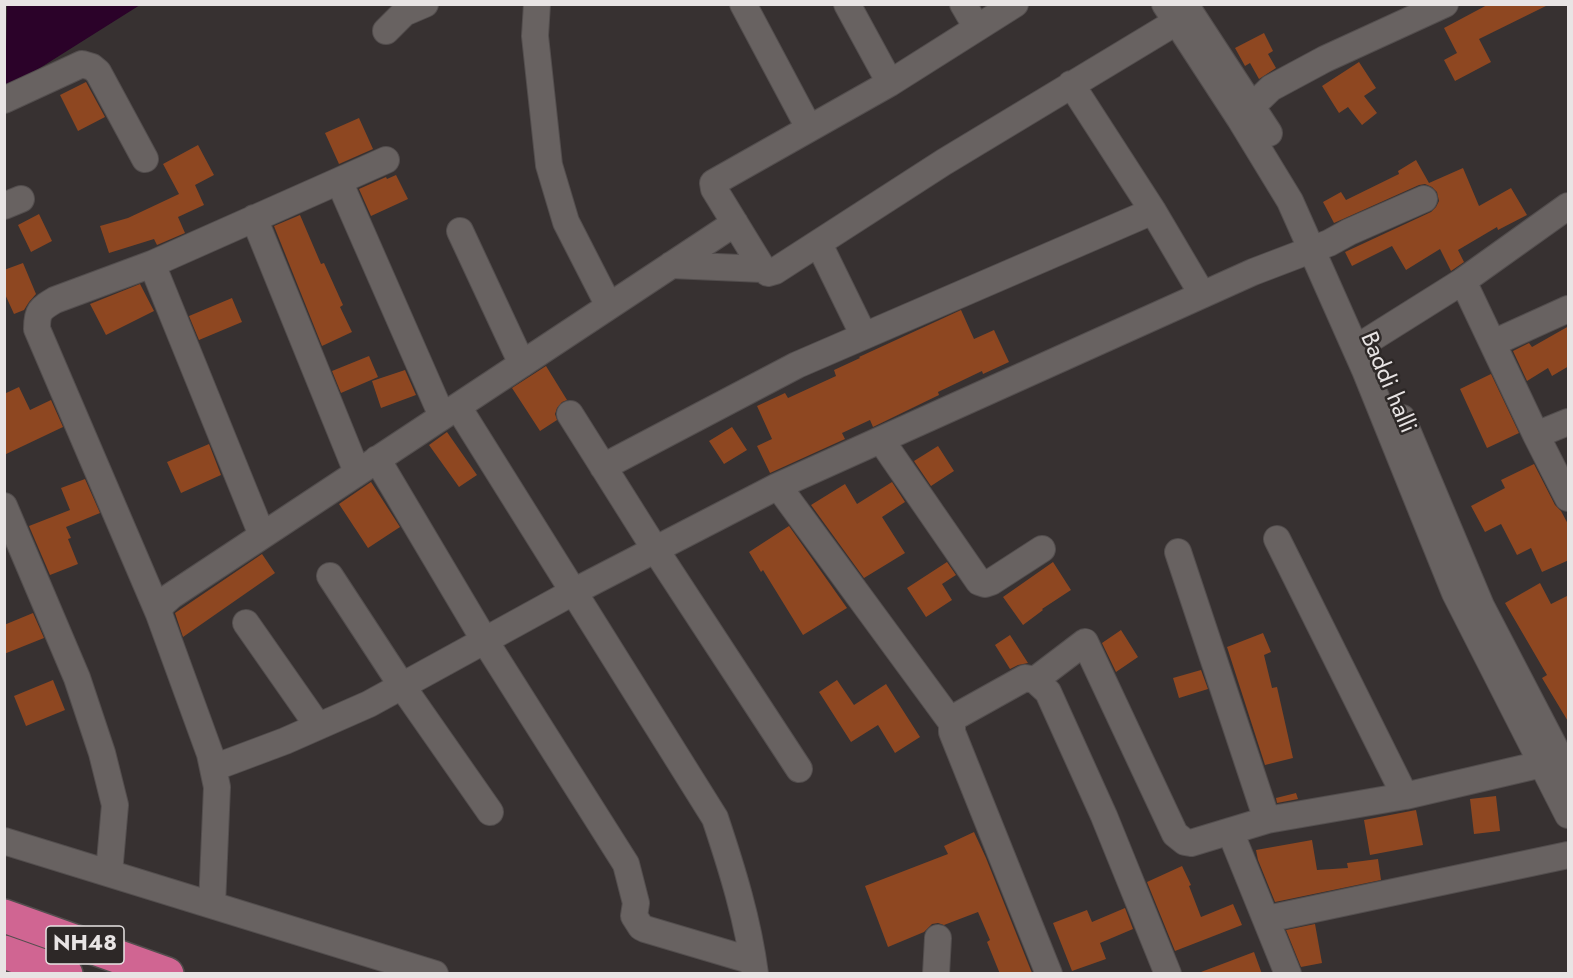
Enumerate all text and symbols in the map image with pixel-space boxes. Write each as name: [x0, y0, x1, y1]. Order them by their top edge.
street label: Baddi halli: [1353, 328, 1421, 438]
road number: NH48: [46, 926, 124, 964]

